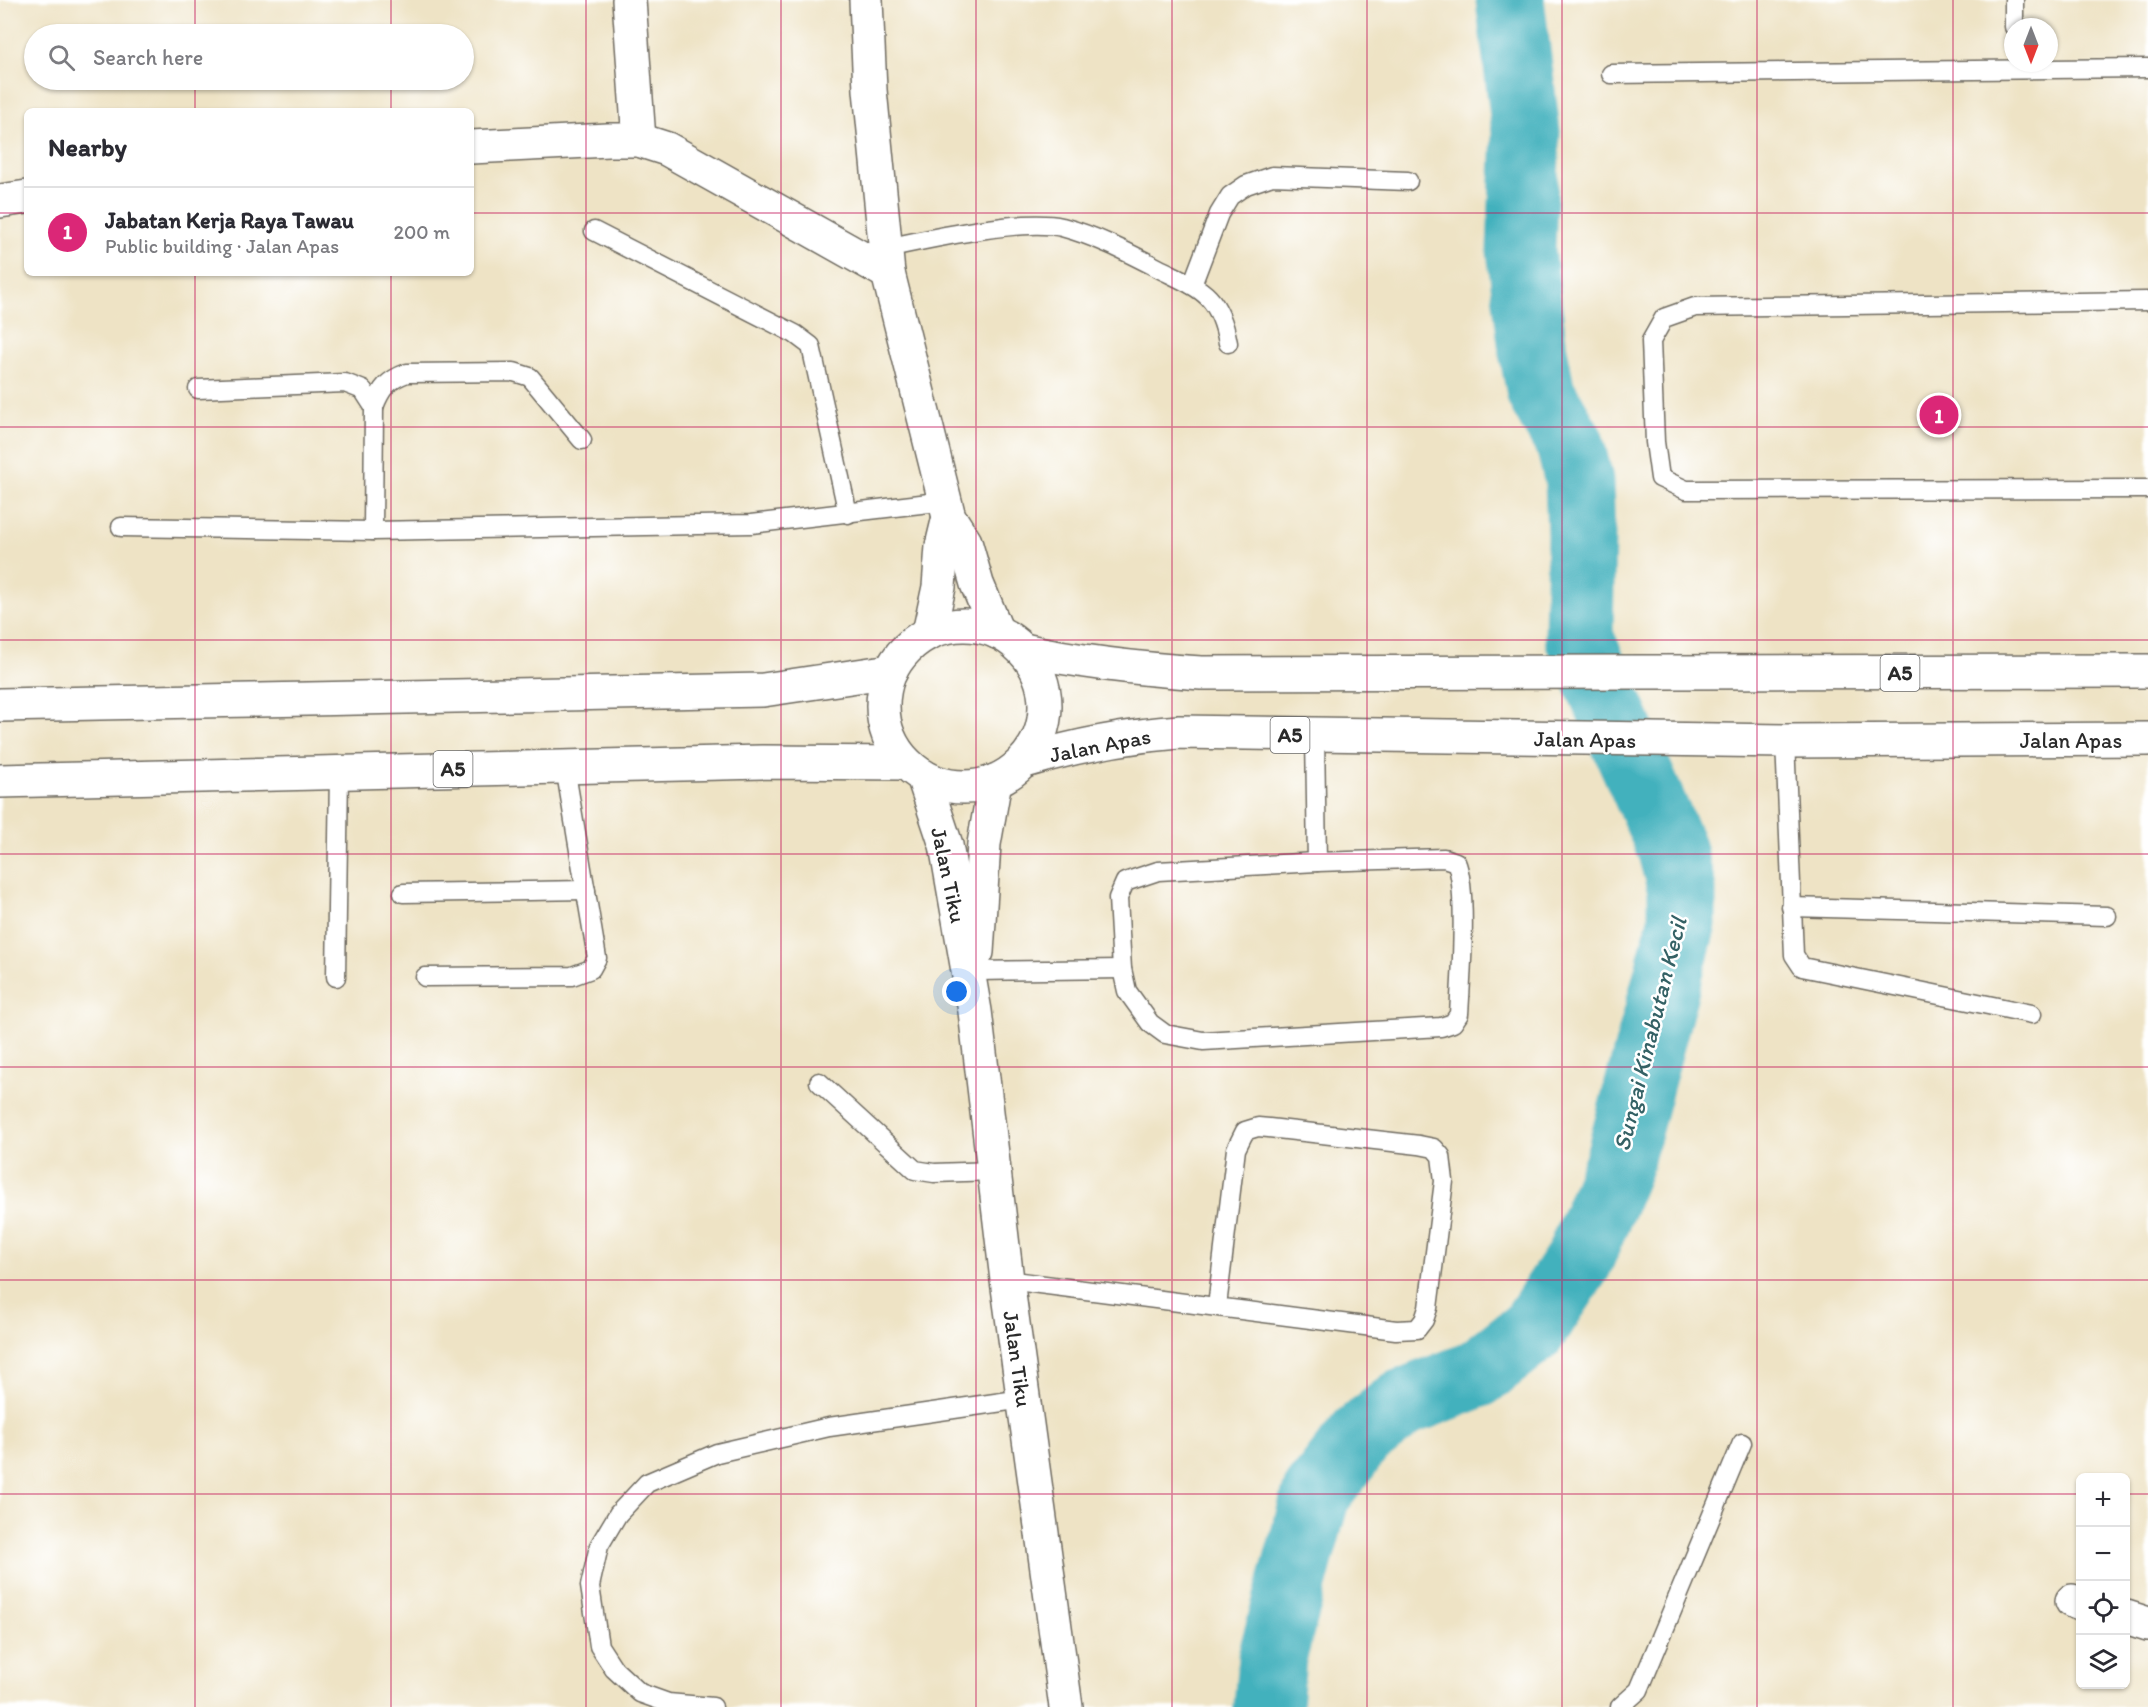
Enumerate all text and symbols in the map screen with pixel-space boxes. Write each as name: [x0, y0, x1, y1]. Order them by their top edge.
north arrow: [2004, 18, 2058, 72]
search box: [24, 24, 474, 90]
icon: search: [45, 41, 78, 74]
text: Search here: [93, 44, 203, 71]
text: Nearby: [48, 131, 127, 163]
text: Jabatan Kerja Raya Tawau: [105, 207, 354, 234]
text: 1: [63, 220, 72, 244]
text: 200 m: [394, 220, 450, 244]
text: Public building · Jalan Apas: [105, 234, 339, 258]
pin: 1: [1920, 392, 1958, 438]
road number: A5: [1880, 655, 1920, 691]
road number: A5: [1270, 717, 1310, 753]
street label: Jalan Apas: [1047, 722, 1153, 769]
street label: Jalan Apas: [1534, 725, 1636, 754]
street label: Jalan Apas: [2020, 727, 2122, 754]
road number: A5: [434, 751, 472, 787]
street label: Jalan Tiku: [925, 825, 972, 925]
water label: Sungai Kinabutan Kecil: [1606, 912, 1693, 1154]
your location: [942, 977, 971, 1006]
street label: Jalan Tiku: [997, 1309, 1038, 1409]
map controls: [2076, 1473, 2130, 1689]
button: +: [2076, 1473, 2130, 1527]
button: −: [2076, 1527, 2130, 1581]
button: locate: [2076, 1581, 2130, 1635]
button: layers: [2076, 1635, 2130, 1689]

